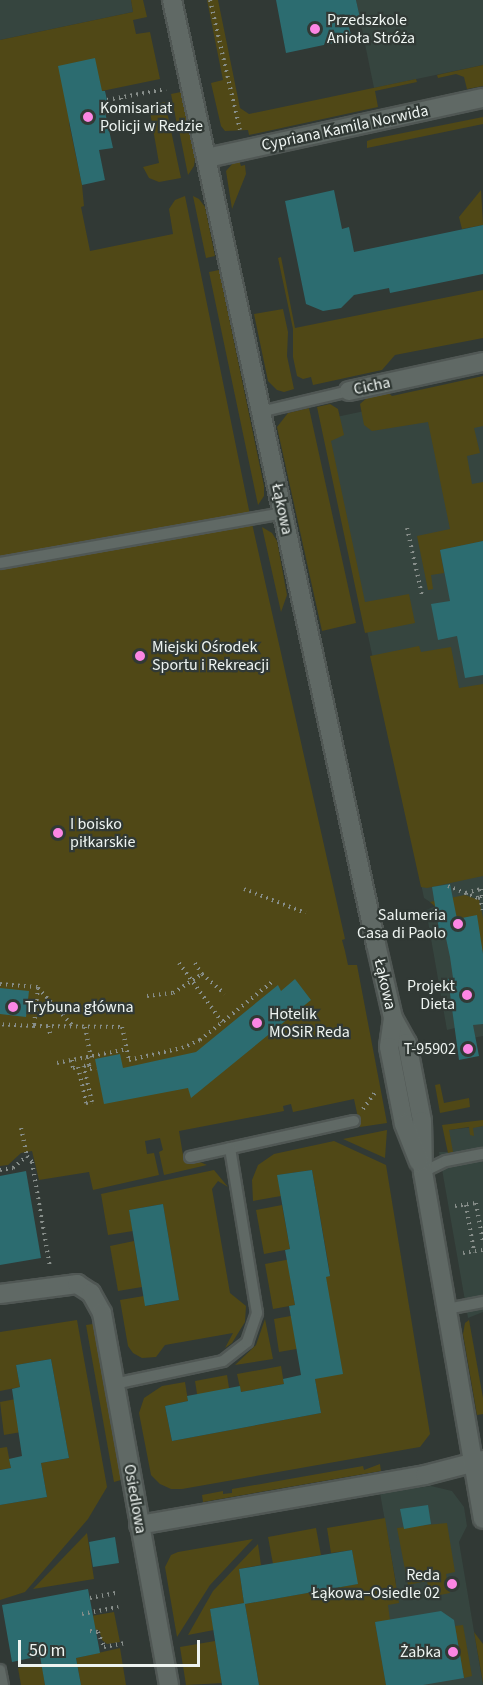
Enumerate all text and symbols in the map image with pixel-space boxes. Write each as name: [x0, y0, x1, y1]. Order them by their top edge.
place label: Przedszkole Anioła Stróża: [327, 10, 415, 48]
marker: Przedszkole Anioła Stróża: [308, 22, 322, 36]
place label: Komisariat Policji w Redzie: [100, 98, 203, 136]
street label: Cypriana Kamila Norwida: [260, 101, 430, 155]
marker: Komisariat Policji w Redzie: [81, 110, 95, 124]
street label: Cicha: [352, 373, 392, 399]
street label: Łąkowa: [267, 482, 297, 536]
place label: Miejski Ośrodek Sportu i Rekreacji: [152, 637, 269, 675]
marker: Miejski Ośrodek Sportu i Rekreacji: [133, 649, 147, 663]
place label: I boisko piłkarskie: [70, 814, 135, 852]
marker: I boisko piłkarskie: [51, 826, 65, 840]
place label: Salumeria Casa di Paolo: [357, 905, 446, 943]
marker: Salumeria Casa di Paolo: [451, 917, 465, 931]
street label: Łąkowa: [370, 957, 400, 1011]
place label: Projekt Dieta: [407, 976, 455, 1014]
marker: Projekt Dieta: [460, 988, 474, 1002]
place label: Trybuna główna: [25, 997, 134, 1017]
marker: Trybuna główna: [6, 1000, 20, 1014]
place label: Hotelik MOSiR Reda: [269, 1004, 350, 1042]
marker: Hotelik MOSiR Reda: [250, 1016, 264, 1030]
place label: T-95902: [404, 1039, 456, 1059]
marker: T-95902: [461, 1042, 475, 1056]
street label: Osiedlowa: [119, 1463, 151, 1535]
place label: Reda Łąkowa–Osiedle 02: [311, 1565, 440, 1603]
marker: Reda Łąkowa–Osiedle 02: [445, 1577, 459, 1591]
scale bar: [21, 1628, 202, 1666]
text: 50 m: [29, 1638, 65, 1663]
place label: Żabka: [400, 1642, 441, 1662]
marker: Żabka: [446, 1645, 460, 1659]

